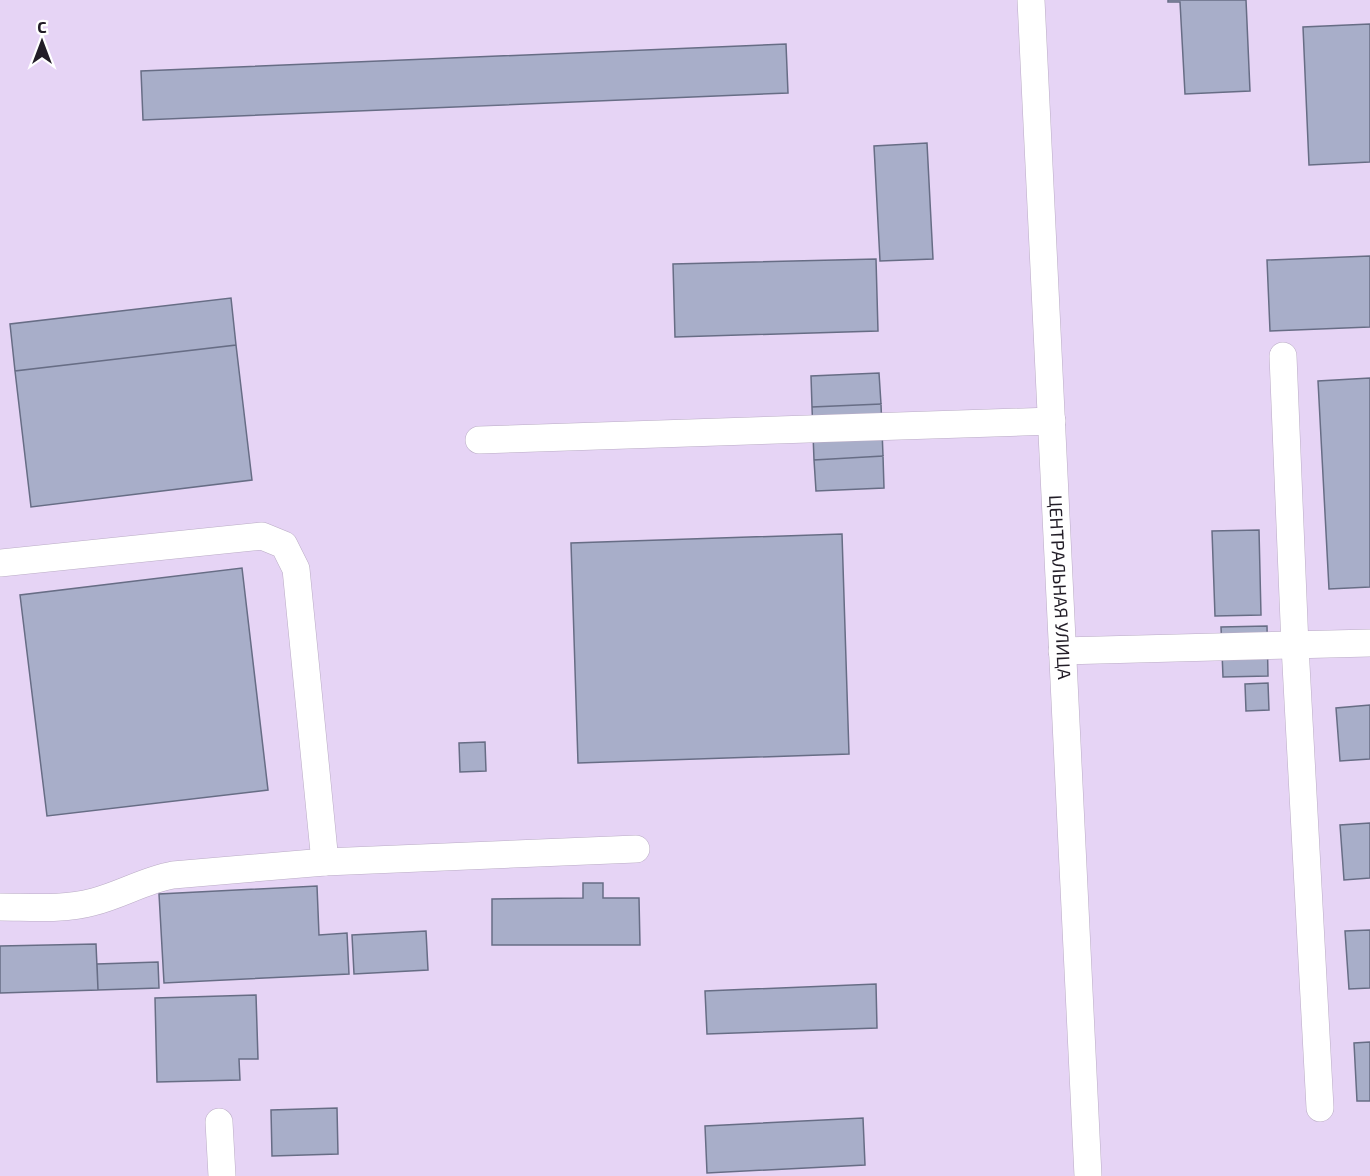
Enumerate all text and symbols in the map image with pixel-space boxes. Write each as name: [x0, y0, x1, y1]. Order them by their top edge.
north arrow: [12, 12, 72, 72]
text: С: [37, 17, 47, 36]
street label: ЦЕНТРАЛЬНАЯ УЛИЦА: [1045, 494, 1076, 681]

